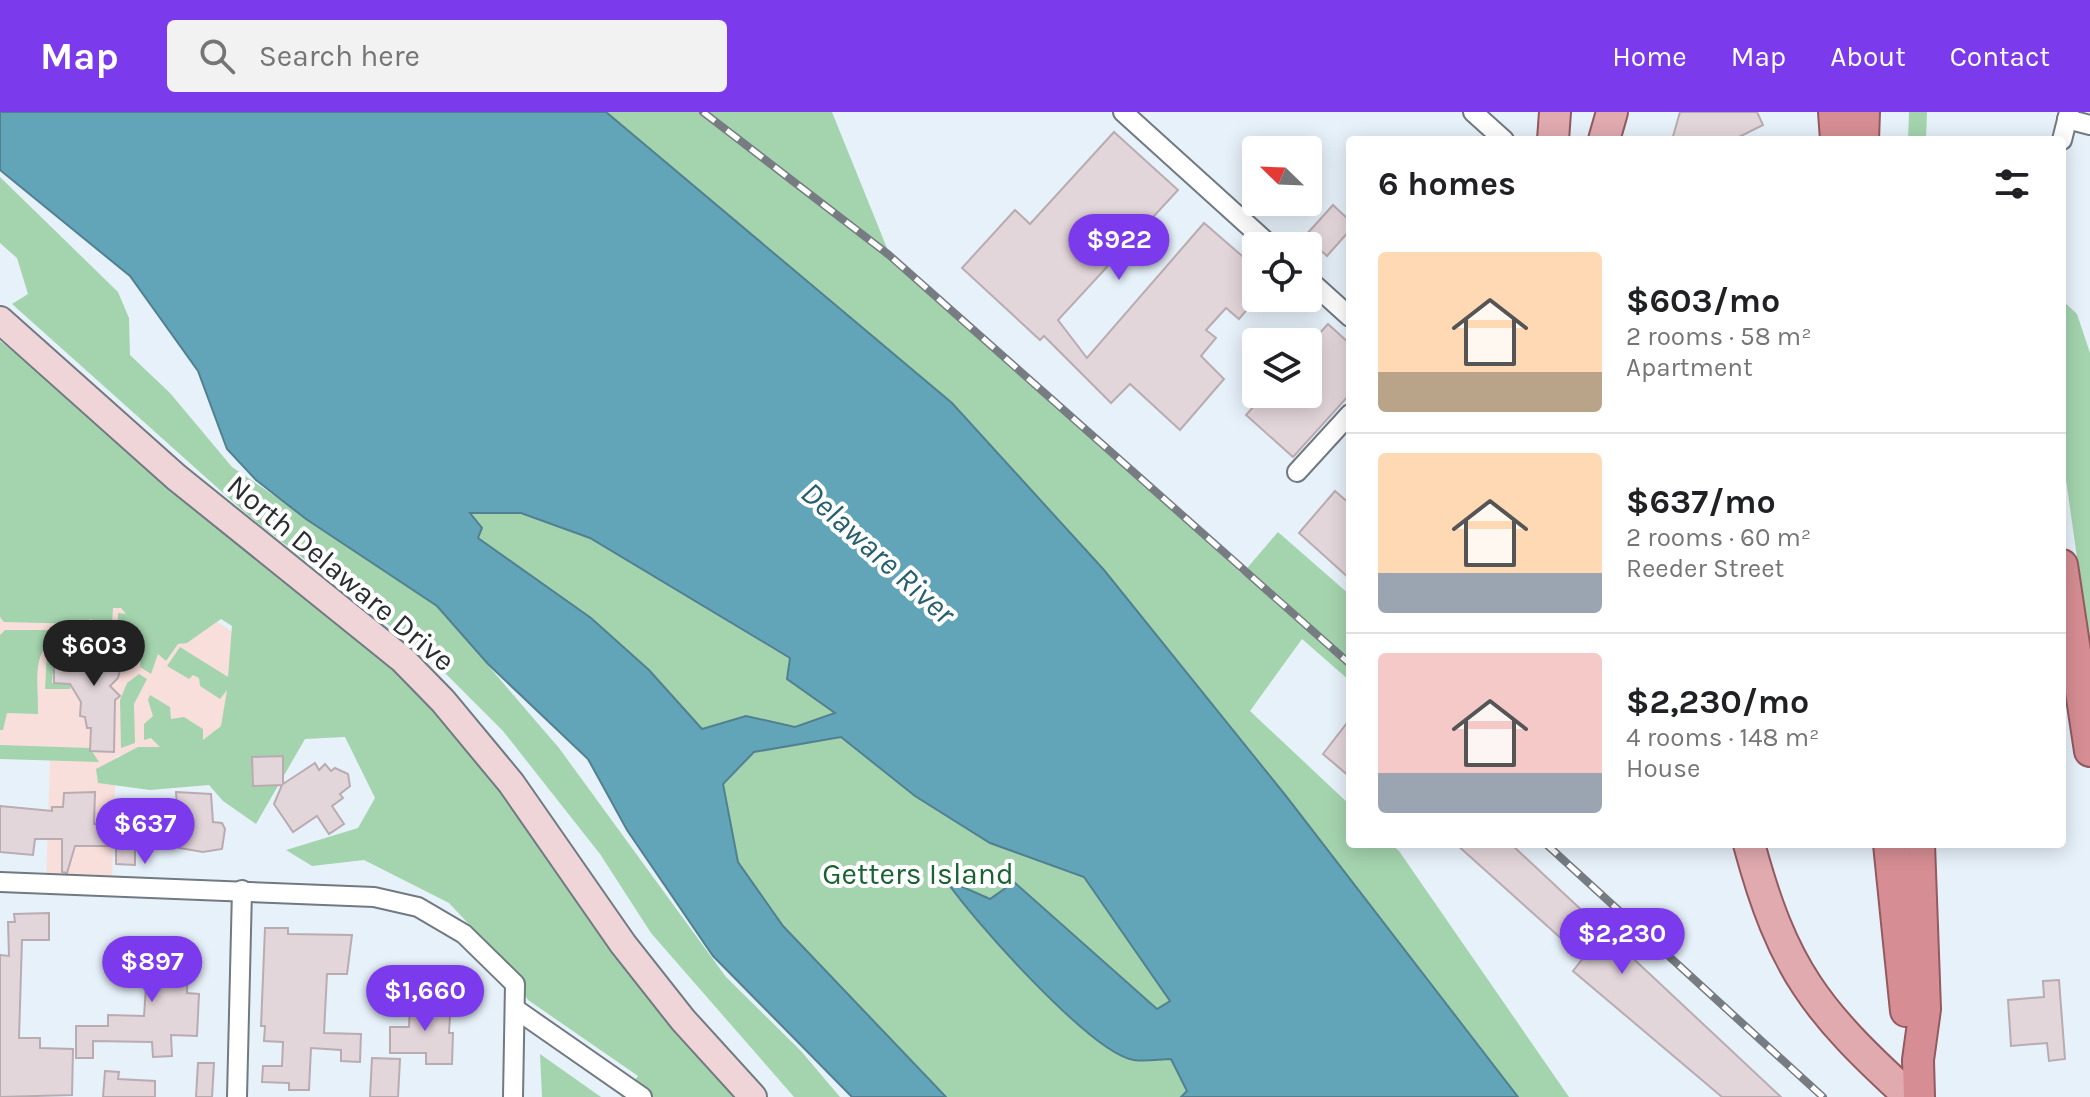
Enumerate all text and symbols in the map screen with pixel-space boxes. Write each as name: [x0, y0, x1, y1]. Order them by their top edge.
search box: [167, 20, 727, 92]
text: Map: [40, 34, 119, 79]
icon: search: [195, 34, 239, 78]
text: Search here: [259, 38, 420, 74]
text: Home: [1612, 40, 1687, 73]
text: Map: [1731, 40, 1786, 73]
text: About: [1830, 40, 1906, 73]
text: Contact: [1950, 40, 2050, 73]
north arrow: [1242, 136, 1322, 216]
map controls: [1242, 136, 1322, 408]
icon: filters: [1990, 162, 2034, 206]
text: 6 homes: [1378, 164, 1516, 204]
pin: $922: [1072, 214, 1166, 282]
text: $922: [1086, 224, 1152, 255]
button: locate: [1242, 232, 1322, 312]
text: $603/mo: [1626, 281, 1780, 321]
icon: home: [1442, 284, 1538, 380]
text: 2 rooms · 58 m²: [1626, 321, 1812, 352]
button: layers: [1242, 328, 1322, 408]
text: Apartment: [1626, 352, 1753, 383]
street label: North Delaware Drive: [220, 467, 462, 679]
water label: Delaware River: [793, 474, 963, 632]
text: $637/mo: [1626, 482, 1776, 522]
icon: home: [1442, 485, 1538, 581]
text: 2 rooms · 60 m²: [1626, 522, 1811, 553]
text: Reeder Street: [1626, 553, 1784, 584]
pin: $603: [47, 620, 141, 688]
text: $603: [61, 630, 127, 661]
text: $2,230/mo: [1626, 682, 1809, 722]
icon: home: [1442, 685, 1538, 781]
text: 4 rooms · 148 m²: [1626, 722, 1820, 753]
text: House: [1626, 753, 1700, 784]
pin: $637: [98, 798, 192, 866]
text: $637: [114, 808, 176, 839]
park label: Getters Island: [822, 856, 1014, 892]
pin: $2,230: [1557, 908, 1687, 976]
text: $2,230: [1578, 918, 1666, 949]
pin: $897: [105, 936, 199, 1004]
text: $897: [120, 946, 184, 977]
pin: $1,660: [360, 965, 490, 1033]
text: $1,660: [384, 975, 466, 1006]

